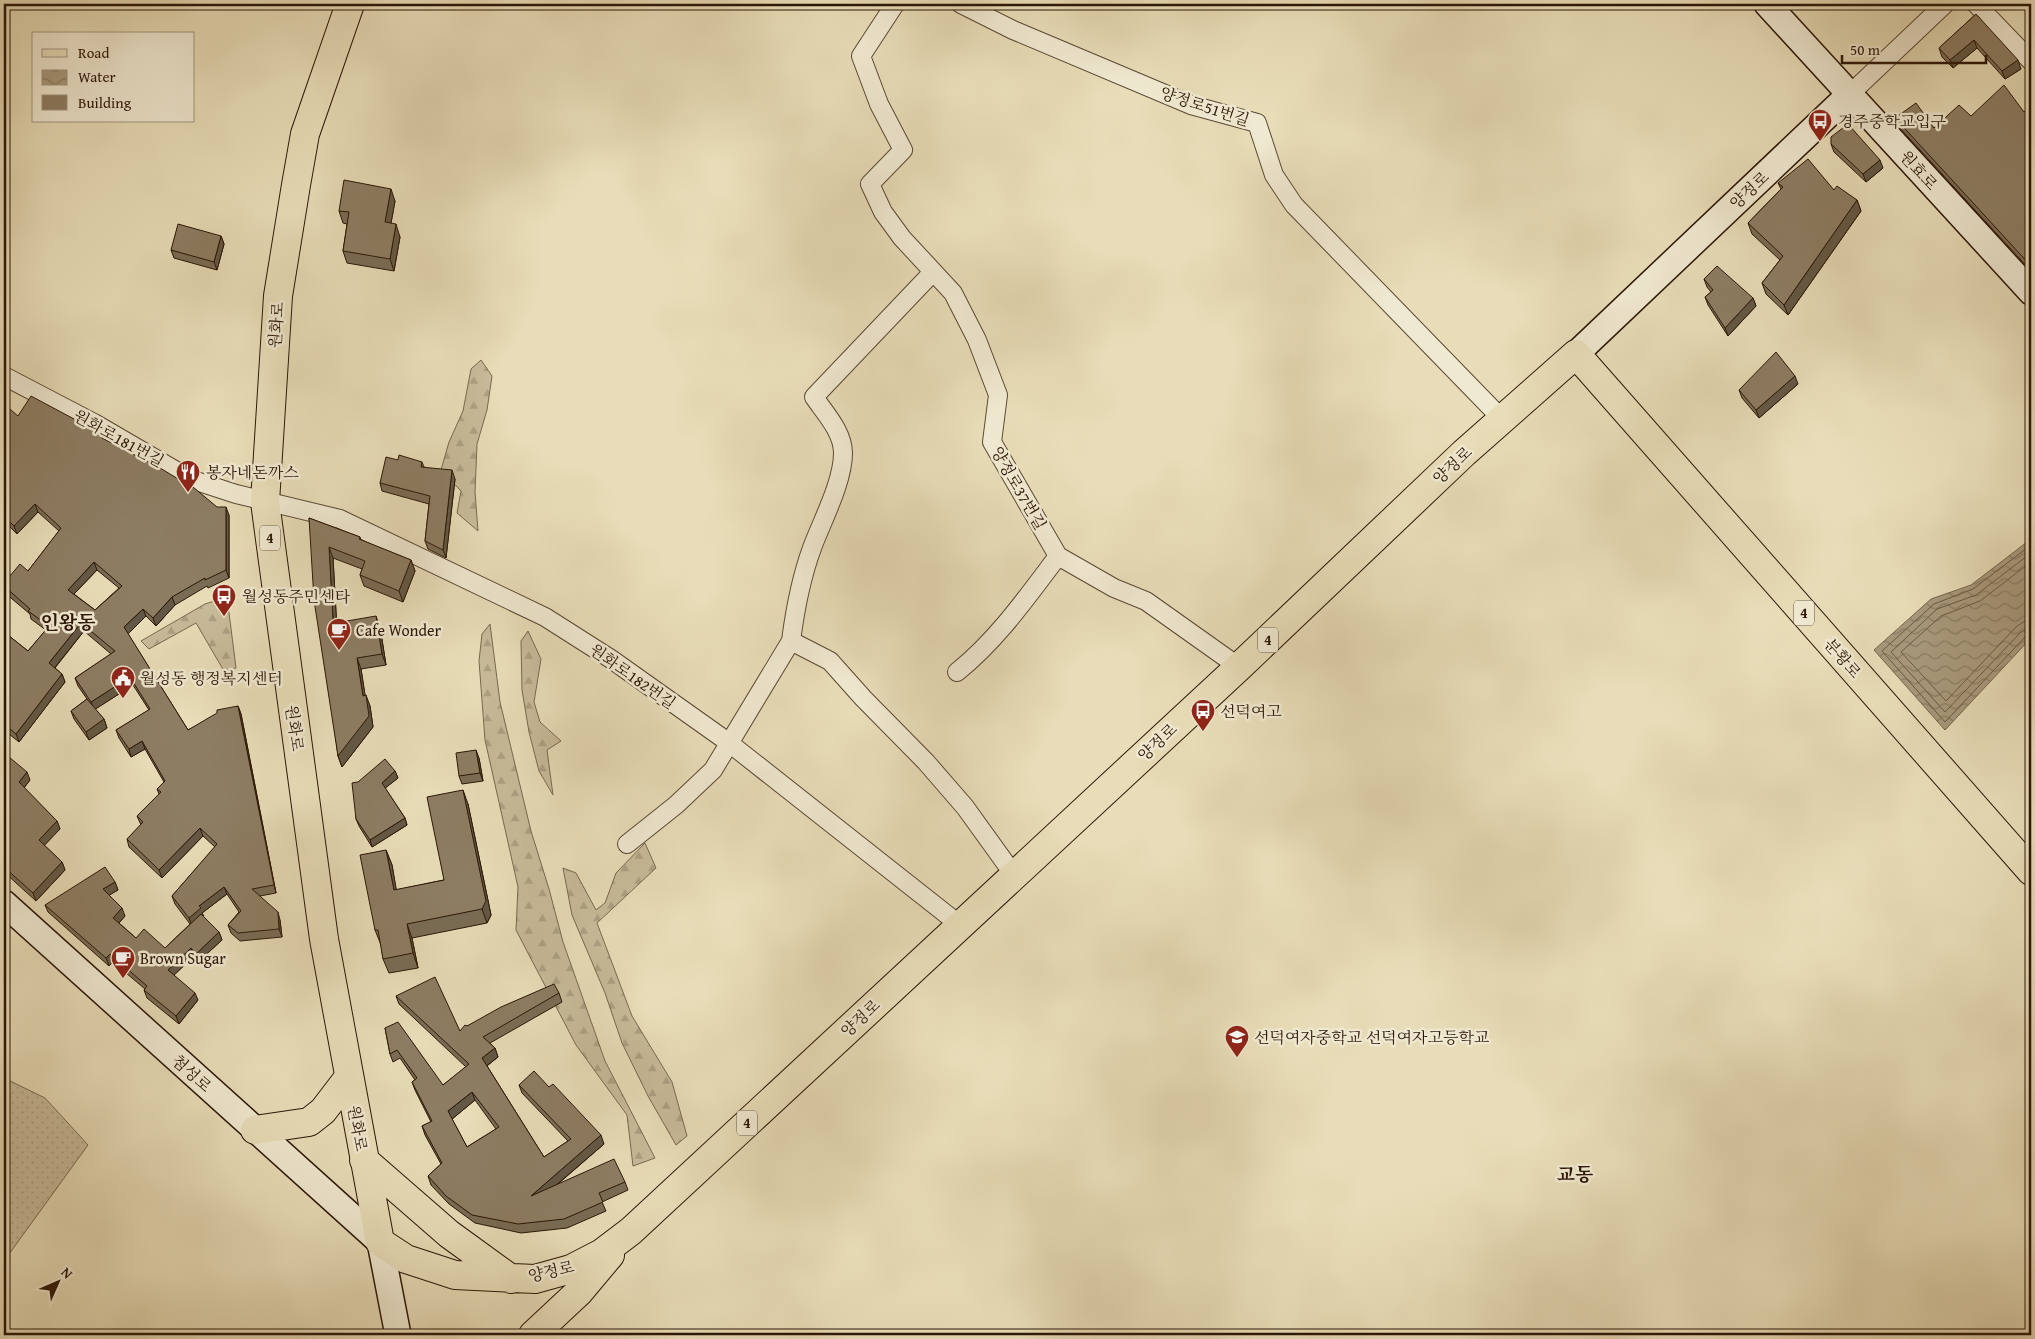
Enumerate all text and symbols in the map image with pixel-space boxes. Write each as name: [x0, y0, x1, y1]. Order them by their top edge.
legend: [32, 32, 195, 122]
scale bar: [1842, 32, 1986, 64]
text: 50 m: [1850, 39, 1881, 60]
text: Road: [78, 42, 109, 63]
text: Water: [78, 66, 116, 87]
street label: 양정로51번길: [1157, 80, 1253, 132]
text: Building: [78, 92, 132, 113]
bus stop icon: 경주중학교입구: [1807, 108, 1833, 142]
place label: 경주중학교입구: [1838, 109, 1946, 133]
street label: 원효로: [1895, 145, 1944, 196]
street label: 양정로: [1724, 165, 1775, 215]
street label: 원화로: [262, 300, 290, 349]
street label: 원화로181번길: [69, 403, 169, 473]
street label: 양정로: [1427, 440, 1478, 490]
street label: 양정로37번길: [985, 442, 1053, 534]
restaurant icon: 봉자네돈까스: [175, 459, 201, 493]
place label: 봉자네돈까스: [206, 460, 299, 484]
road number: 4: [260, 526, 280, 550]
bus stop icon: 월성동주민센타: [211, 583, 237, 617]
place label: 월성동주민센타: [242, 584, 351, 608]
road number: 4: [1794, 600, 1814, 626]
district label: 인왕동: [40, 608, 96, 636]
cafe icon: Cafe Wonder: [326, 617, 352, 651]
place label: Cafe Wonder: [356, 618, 442, 642]
road number: 4: [1258, 628, 1278, 652]
street label: 분황로: [1819, 633, 1868, 684]
street label: 원화로182번길: [585, 637, 681, 715]
public building icon: 월성동 행정복지센터: [110, 665, 136, 699]
place label: 월성동 행정복지센터: [140, 666, 283, 690]
bus stop icon: 선덕여고: [1190, 698, 1216, 732]
place label: 선덕여고: [1220, 699, 1282, 723]
street label: 원화로: [280, 703, 310, 753]
street label: 양정로: [1132, 717, 1183, 767]
cafe icon: Brown Sugar: [110, 945, 136, 979]
place label: Brown Sugar: [140, 946, 226, 970]
street label: 양정로: [835, 993, 886, 1043]
school or university icon: 선덕여자중학교 선덕여자고등학교: [1224, 1024, 1250, 1058]
place label: 선덕여자중학교 선덕여자고등학교: [1254, 1025, 1489, 1049]
street label: 첨성로: [167, 1049, 218, 1098]
street label: 원화로: [342, 1103, 374, 1153]
road number: 4: [737, 1110, 757, 1136]
district label: 교동: [1557, 1160, 1593, 1188]
street label: 양정로: [526, 1254, 577, 1288]
north arrow: [32, 1256, 82, 1306]
text: N: [57, 1262, 78, 1284]

